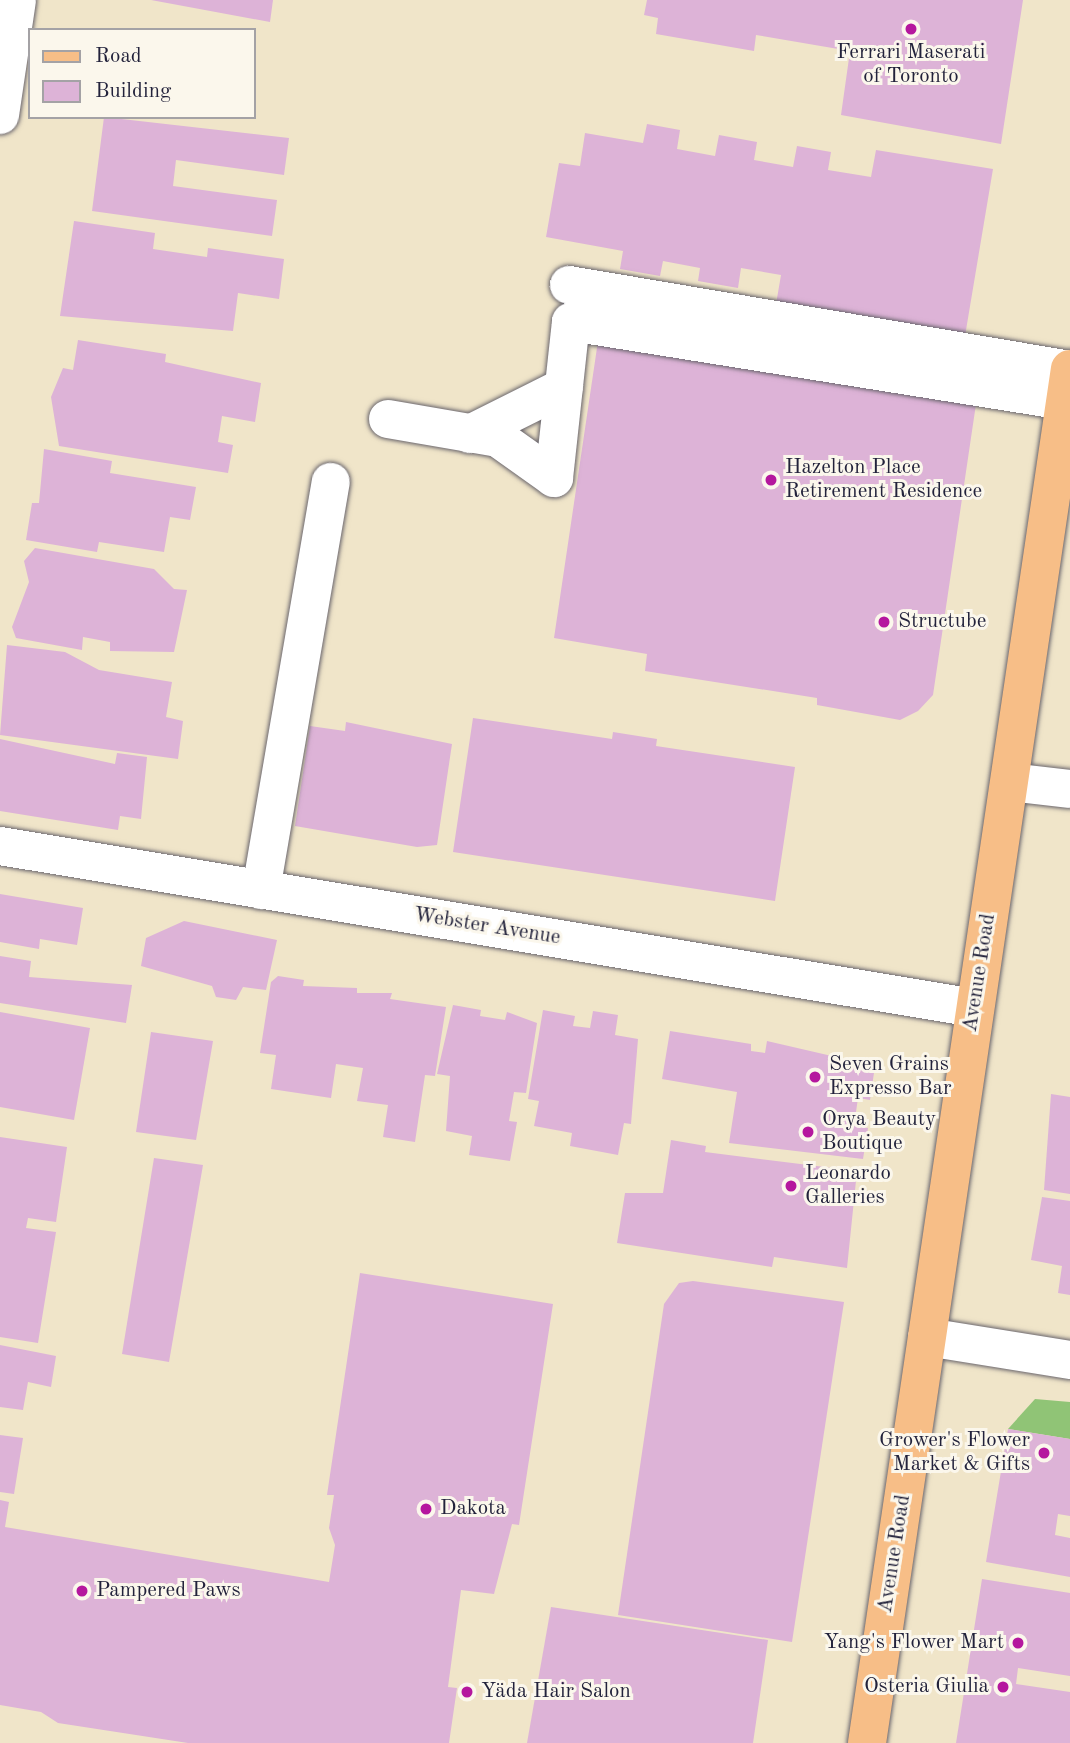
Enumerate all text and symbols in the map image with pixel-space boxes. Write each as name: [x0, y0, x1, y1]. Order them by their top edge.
marker: Ferrari Maserati of Toronto: [903, 21, 919, 37]
legend: [28, 28, 256, 119]
place label: Ferrari Maserati of Toronto: [837, 40, 985, 90]
text: Road: [95, 46, 142, 67]
text: Building: [95, 81, 171, 102]
place label: Hazelton Place Retirement Residence: [785, 455, 982, 505]
marker: Hazelton Place Retirement Residence: [763, 472, 779, 488]
place label: Structube: [898, 609, 986, 635]
marker: Structube: [876, 614, 892, 630]
street label: Webster Avenue: [412, 903, 562, 951]
street label: Avenue Road: [958, 912, 1002, 1034]
place label: Seven Grains Expresso Bar: [829, 1052, 952, 1102]
marker: Seven Grains Expresso Bar: [807, 1069, 823, 1085]
place label: Orya Beauty Boutique: [822, 1107, 936, 1157]
marker: Orya Beauty Boutique: [800, 1124, 816, 1140]
place label: Leonardo Galleries: [805, 1161, 891, 1211]
marker: Leonardo Galleries: [783, 1178, 799, 1194]
place label: Grower's Flower Market & Gifts: [879, 1428, 1030, 1478]
marker: Grower's Flower Market & Gifts: [1036, 1445, 1052, 1461]
street label: Avenue Road: [873, 1493, 917, 1615]
place label: Dakota: [440, 1496, 506, 1522]
marker: Dakota: [418, 1501, 434, 1517]
place label: Pampered Paws: [96, 1578, 241, 1604]
marker: Pampered Paws: [74, 1583, 90, 1599]
place label: Yang's Flower Mart: [824, 1630, 1004, 1656]
marker: Yang's Flower Mart: [1010, 1635, 1026, 1651]
place label: Osteria Giulia: [864, 1674, 989, 1700]
place label: Yäda Hair Salon: [481, 1679, 631, 1705]
marker: Osteria Giulia: [995, 1679, 1011, 1695]
marker: Yäda Hair Salon: [459, 1684, 475, 1700]

